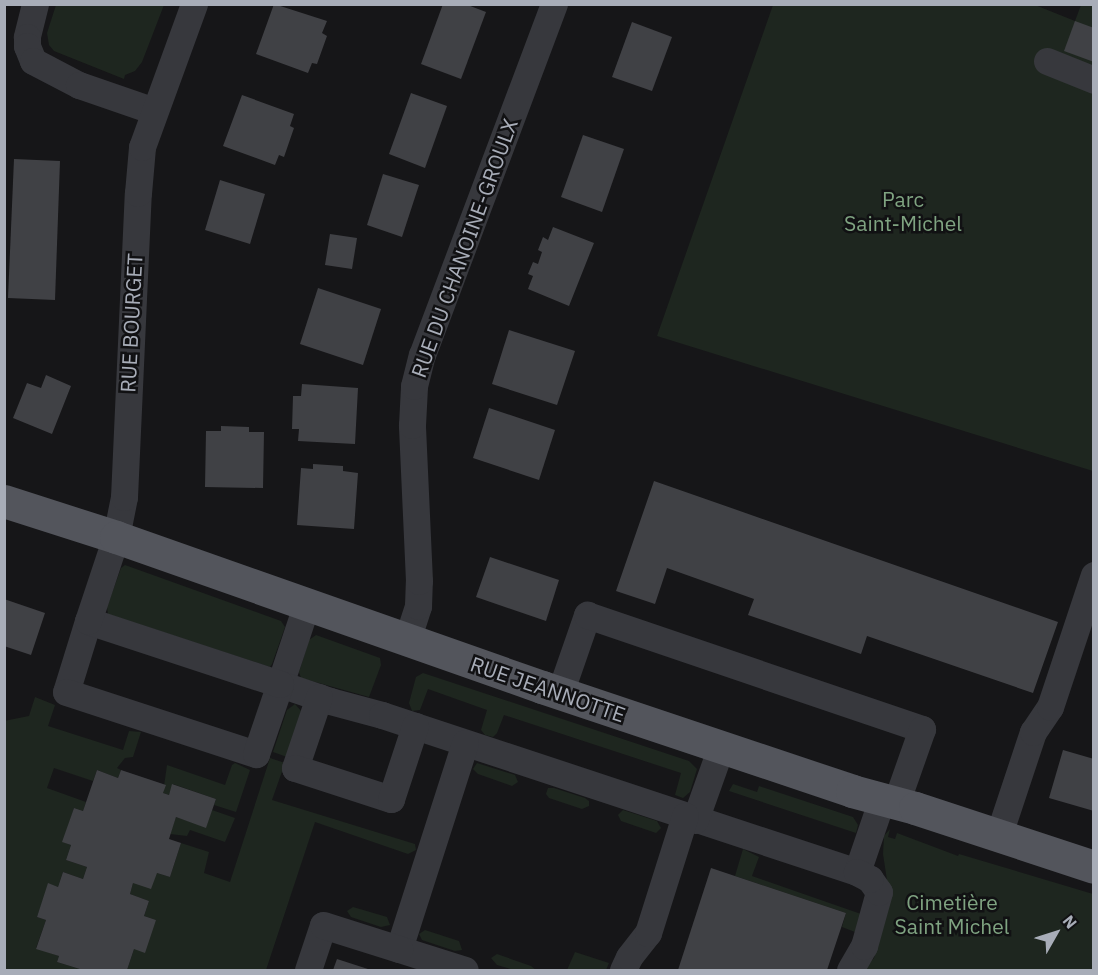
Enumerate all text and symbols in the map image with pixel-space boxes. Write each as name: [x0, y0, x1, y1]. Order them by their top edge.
street label: RUE DU CHANOINE-GROULX: [405, 115, 523, 381]
park label: Parc Saint-Michel: [844, 186, 962, 236]
street label: RUE BOURGET: [115, 253, 147, 393]
street label: RUE JEANNOTTE: [467, 651, 629, 727]
park label: Cimetière Saint Michel: [895, 889, 1009, 939]
north arrow: [1026, 903, 1086, 963]
text: N: [1059, 911, 1081, 932]

